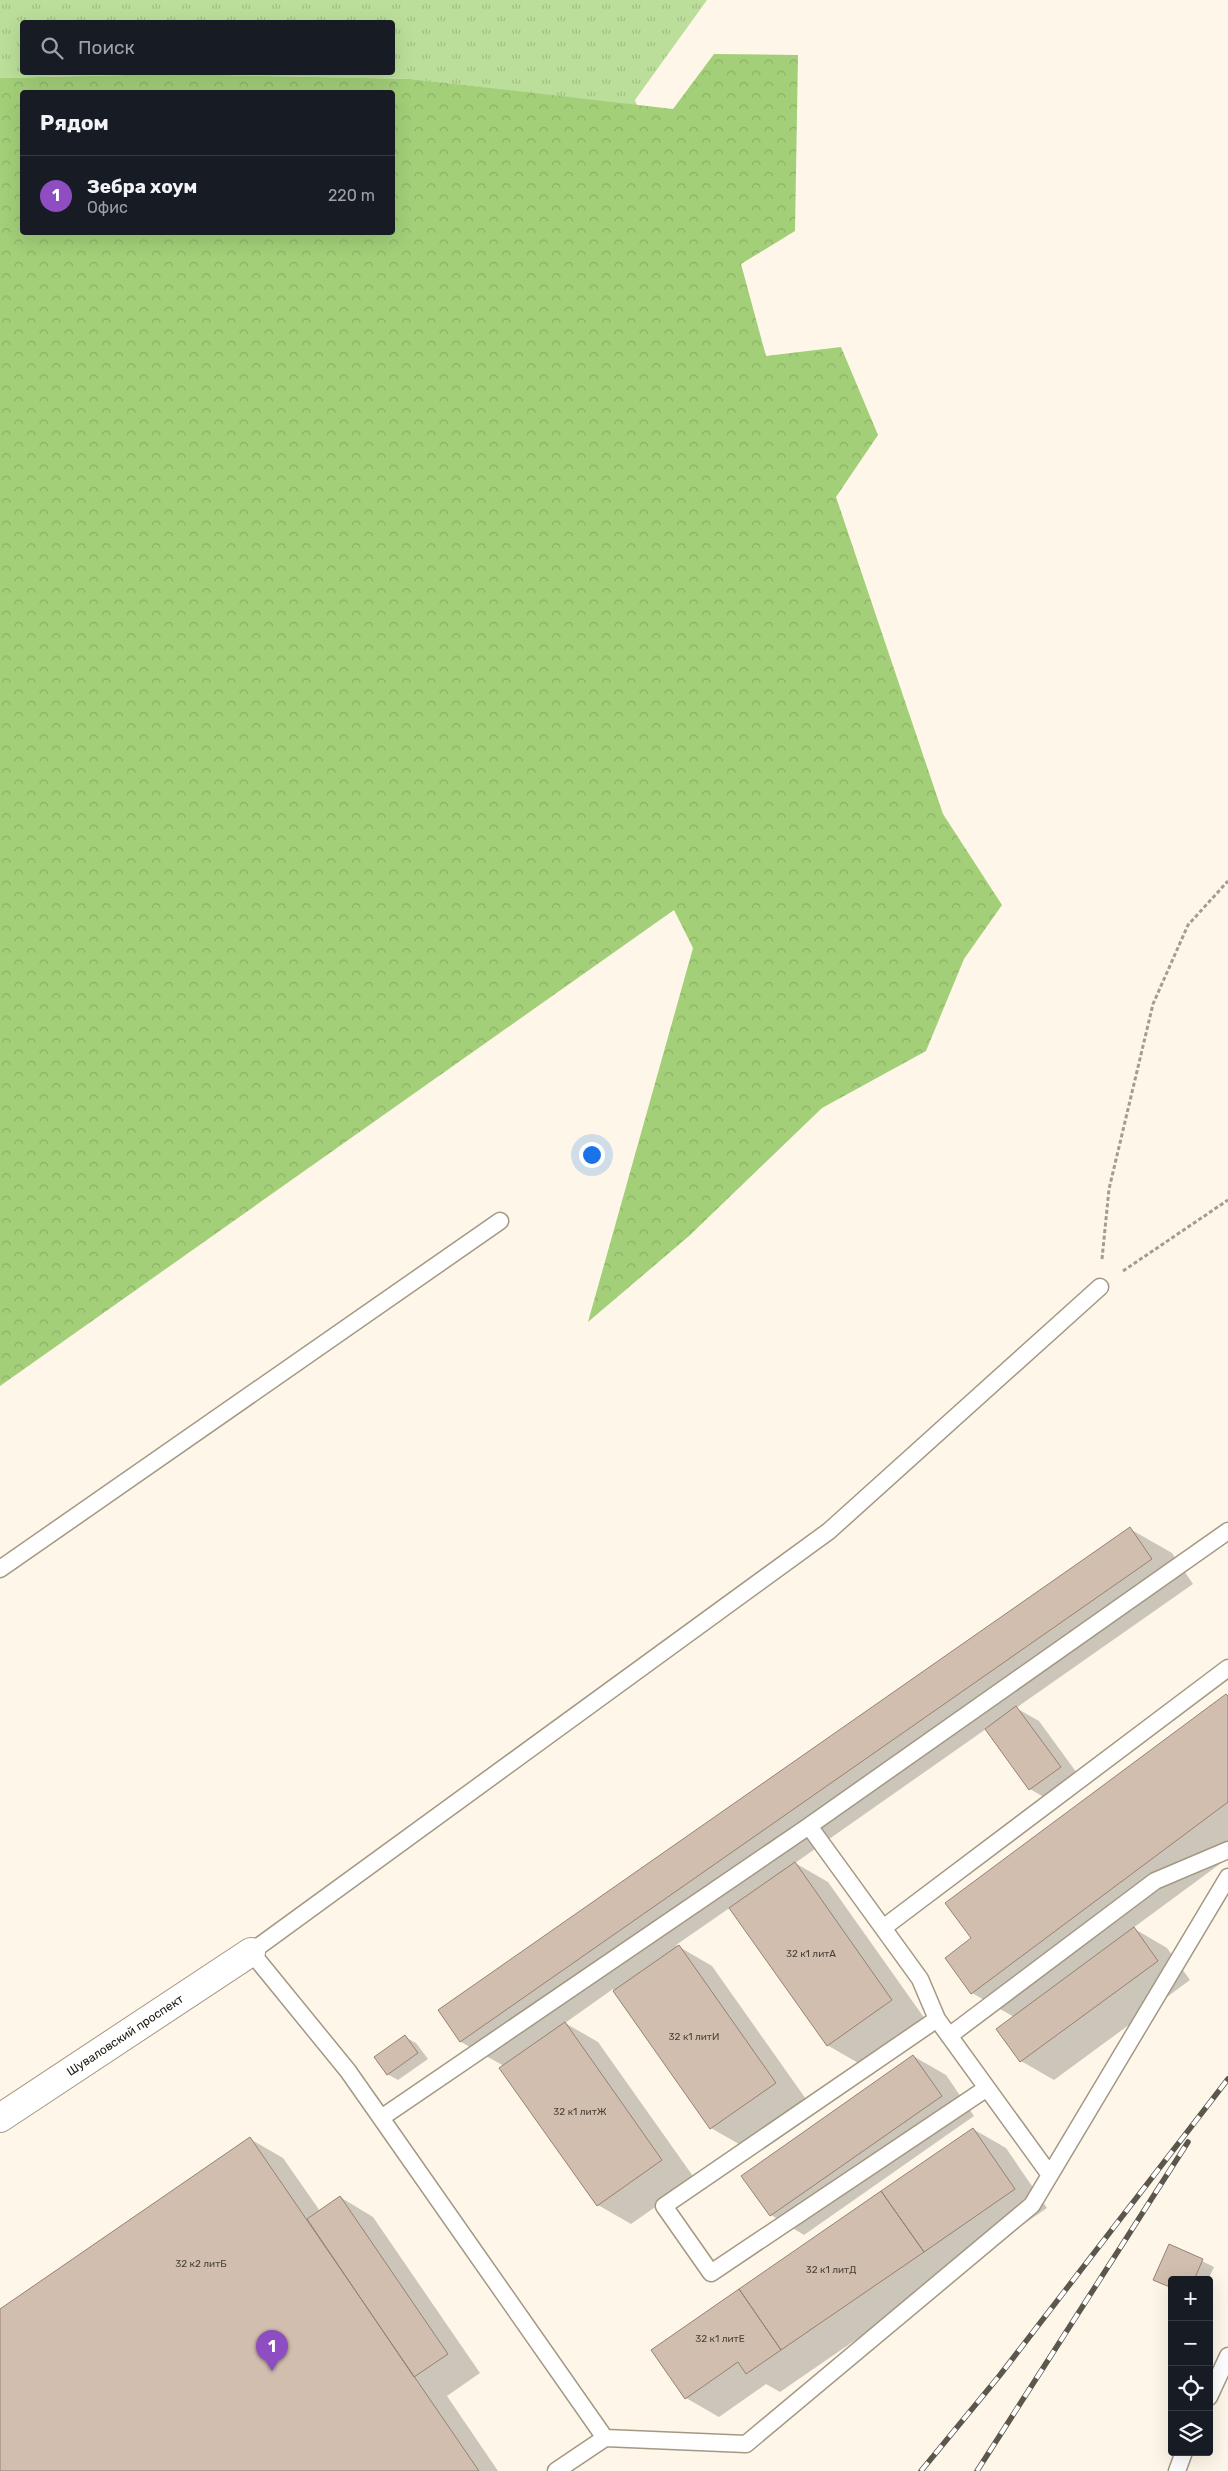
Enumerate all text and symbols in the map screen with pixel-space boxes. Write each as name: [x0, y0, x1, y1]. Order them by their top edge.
search box: [20, 20, 395, 75]
icon: search: [38, 34, 66, 62]
text: Поиск: [78, 36, 135, 59]
text: Рядом: [40, 110, 109, 135]
text: Зебра хоум: [87, 175, 197, 198]
text: 1: [52, 186, 60, 205]
text: 220 m: [328, 186, 375, 205]
text: Офис: [87, 198, 128, 217]
your location: [579, 1142, 605, 1168]
house number: 32 к1 литА: [786, 1948, 836, 1960]
street label: Шуваловский проспект: [64, 1992, 186, 2079]
house number: 32 к1 литИ: [669, 2031, 719, 2043]
house number: 32 к1 литЖ: [553, 2106, 607, 2118]
house number: 32 к2 литБ: [175, 2258, 227, 2270]
house number: 32 к1 литД: [806, 2264, 856, 2276]
map controls: [1168, 2276, 1213, 2456]
button: +: [1168, 2276, 1213, 2321]
button: −: [1168, 2321, 1213, 2366]
pin: 1: [256, 2330, 288, 2371]
house number: 32 к1 литЕ: [695, 2333, 745, 2345]
button: locate: [1168, 2366, 1213, 2411]
button: layers: [1168, 2411, 1213, 2456]

